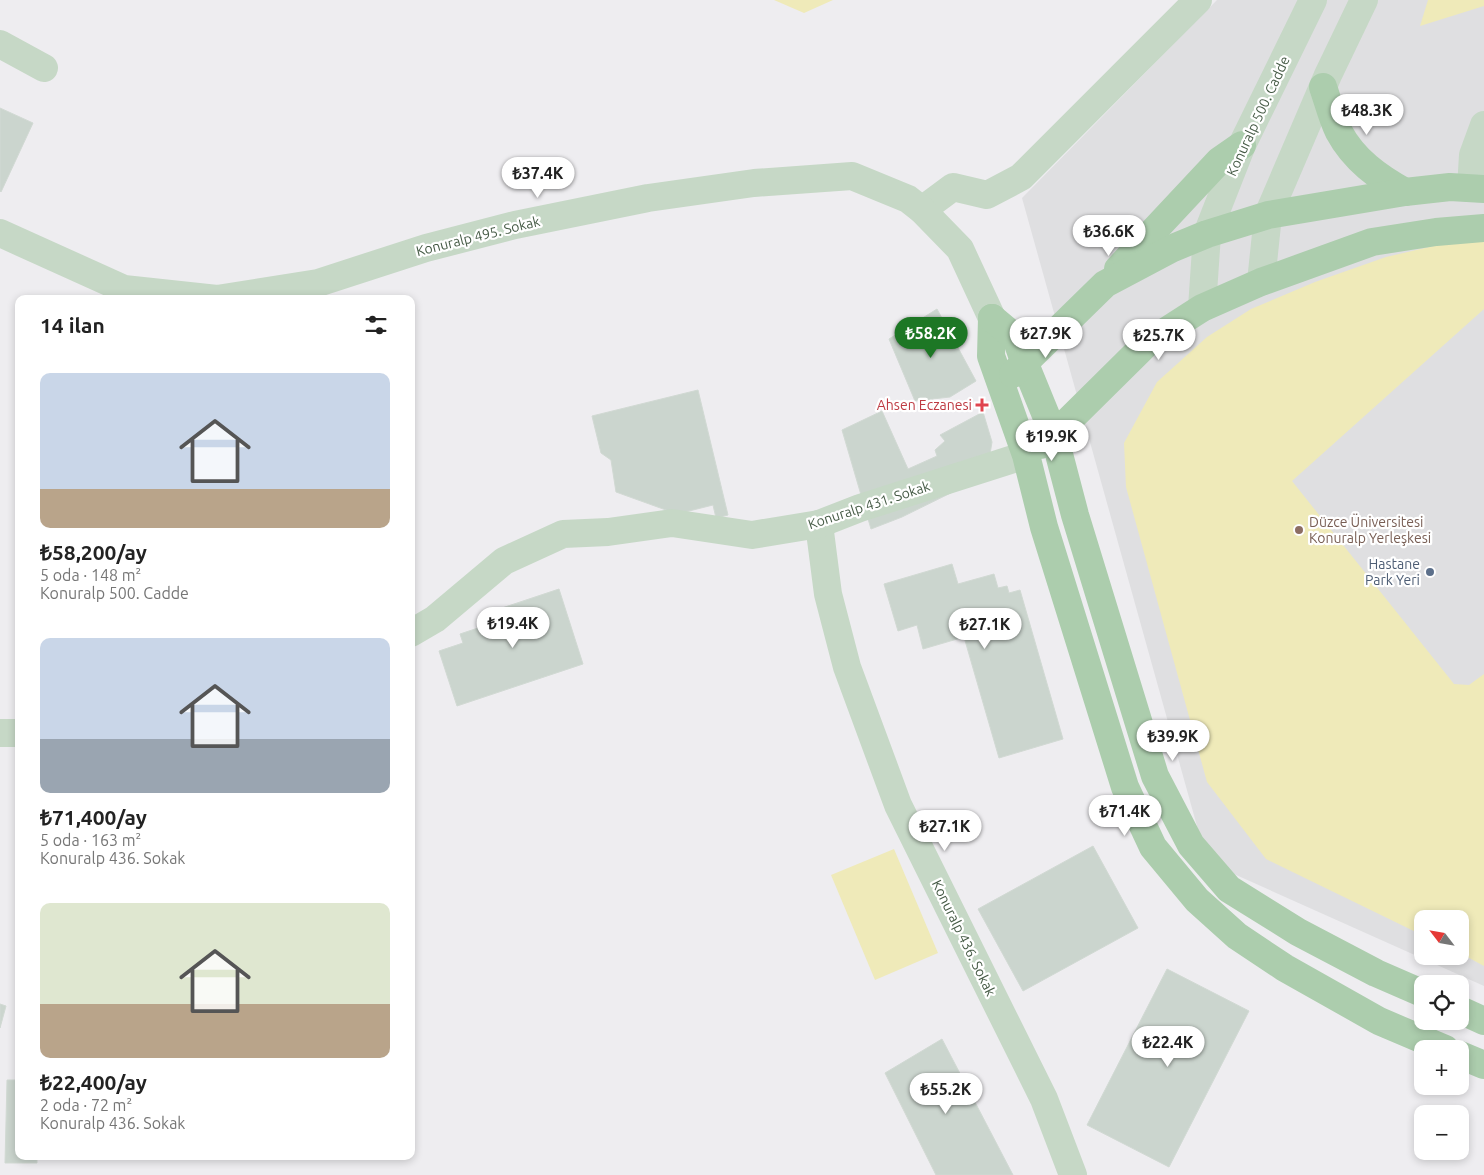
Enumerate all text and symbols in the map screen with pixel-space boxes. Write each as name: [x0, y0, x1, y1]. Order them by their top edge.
street label: Konuralp 500. Cadde: [1223, 54, 1293, 178]
pin: ₺48.3K: [1326, 94, 1408, 136]
text: ₺48.3K: [1342, 101, 1392, 119]
pin: ₺37.4K: [497, 156, 579, 199]
text: ₺37.4K: [513, 164, 563, 182]
street label: Konuralp 495. Sokak: [414, 213, 542, 259]
pin: ₺36.6K: [1068, 214, 1150, 257]
text: ₺36.6K: [1084, 222, 1134, 240]
icon: filters: [362, 311, 390, 339]
text: 14 ilan: [40, 313, 105, 337]
pin: ₺58.2K: [890, 316, 972, 359]
pin: ₺27.9K: [1005, 316, 1087, 359]
pin: ₺25.7K: [1118, 318, 1200, 361]
text: ₺58.2K: [906, 324, 956, 342]
text: ₺27.9K: [1021, 324, 1071, 342]
text: ₺25.7K: [1134, 326, 1184, 344]
place label: Ahsen Eczanesi: [877, 397, 972, 413]
marker: Ahsen Eczanesi: [976, 399, 988, 411]
icon: home: [170, 406, 260, 496]
pin: ₺19.9K: [1011, 420, 1093, 462]
text: ₺19.9K: [1027, 427, 1077, 445]
street label: Konuralp 431. Sokak: [806, 478, 932, 532]
place label: Düzce Üniversitesi Konuralp Yerleşkesi: [1309, 513, 1431, 546]
marker: Düzce Üniversitesi Konuralp Yerleşkesi: [1293, 524, 1305, 536]
text: ₺58,200/ay: [40, 540, 147, 564]
place label: Hastane Park Yeri: [1365, 556, 1420, 588]
text: 5 oda · 148 m²: [40, 566, 141, 584]
marker: Hastane Park Yeri: [1424, 566, 1436, 578]
text: Konuralp 500. Cadde: [40, 584, 189, 602]
pin: ₺19.4K: [472, 606, 554, 649]
pin: ₺27.1K: [944, 608, 1026, 650]
text: ₺19.4K: [488, 614, 538, 632]
text: ₺27.1K: [960, 615, 1010, 633]
icon: home: [170, 671, 260, 761]
pin: ₺39.9K: [1132, 720, 1214, 762]
text: ₺39.9K: [1148, 727, 1198, 745]
pin: ₺71.4K: [1084, 794, 1166, 837]
text: ₺71.4K: [1100, 802, 1150, 820]
text: ₺71,400/ay: [40, 805, 147, 829]
pin: ₺27.1K: [904, 810, 986, 852]
text: ₺27.1K: [920, 817, 970, 835]
text: 5 oda · 163 m²: [40, 831, 141, 849]
text: Konuralp 436. Sokak: [40, 849, 185, 867]
street label: Konuralp 436. Sokak: [929, 877, 999, 999]
north arrow: [1414, 910, 1469, 965]
map controls: [1414, 910, 1469, 1160]
icon: home: [170, 936, 260, 1026]
button: locate: [1414, 975, 1469, 1030]
pin: ₺22.4K: [1127, 1026, 1209, 1068]
text: ₺22.4K: [1143, 1033, 1193, 1051]
button: +: [1414, 1040, 1469, 1095]
text: ₺22,400/ay: [40, 1070, 147, 1094]
pin: ₺55.2K: [905, 1072, 987, 1115]
text: ₺55.2K: [921, 1080, 971, 1098]
text: 2 oda · 72 m²: [40, 1096, 132, 1114]
button: −: [1414, 1105, 1469, 1160]
text: Konuralp 436. Sokak: [40, 1114, 185, 1132]

